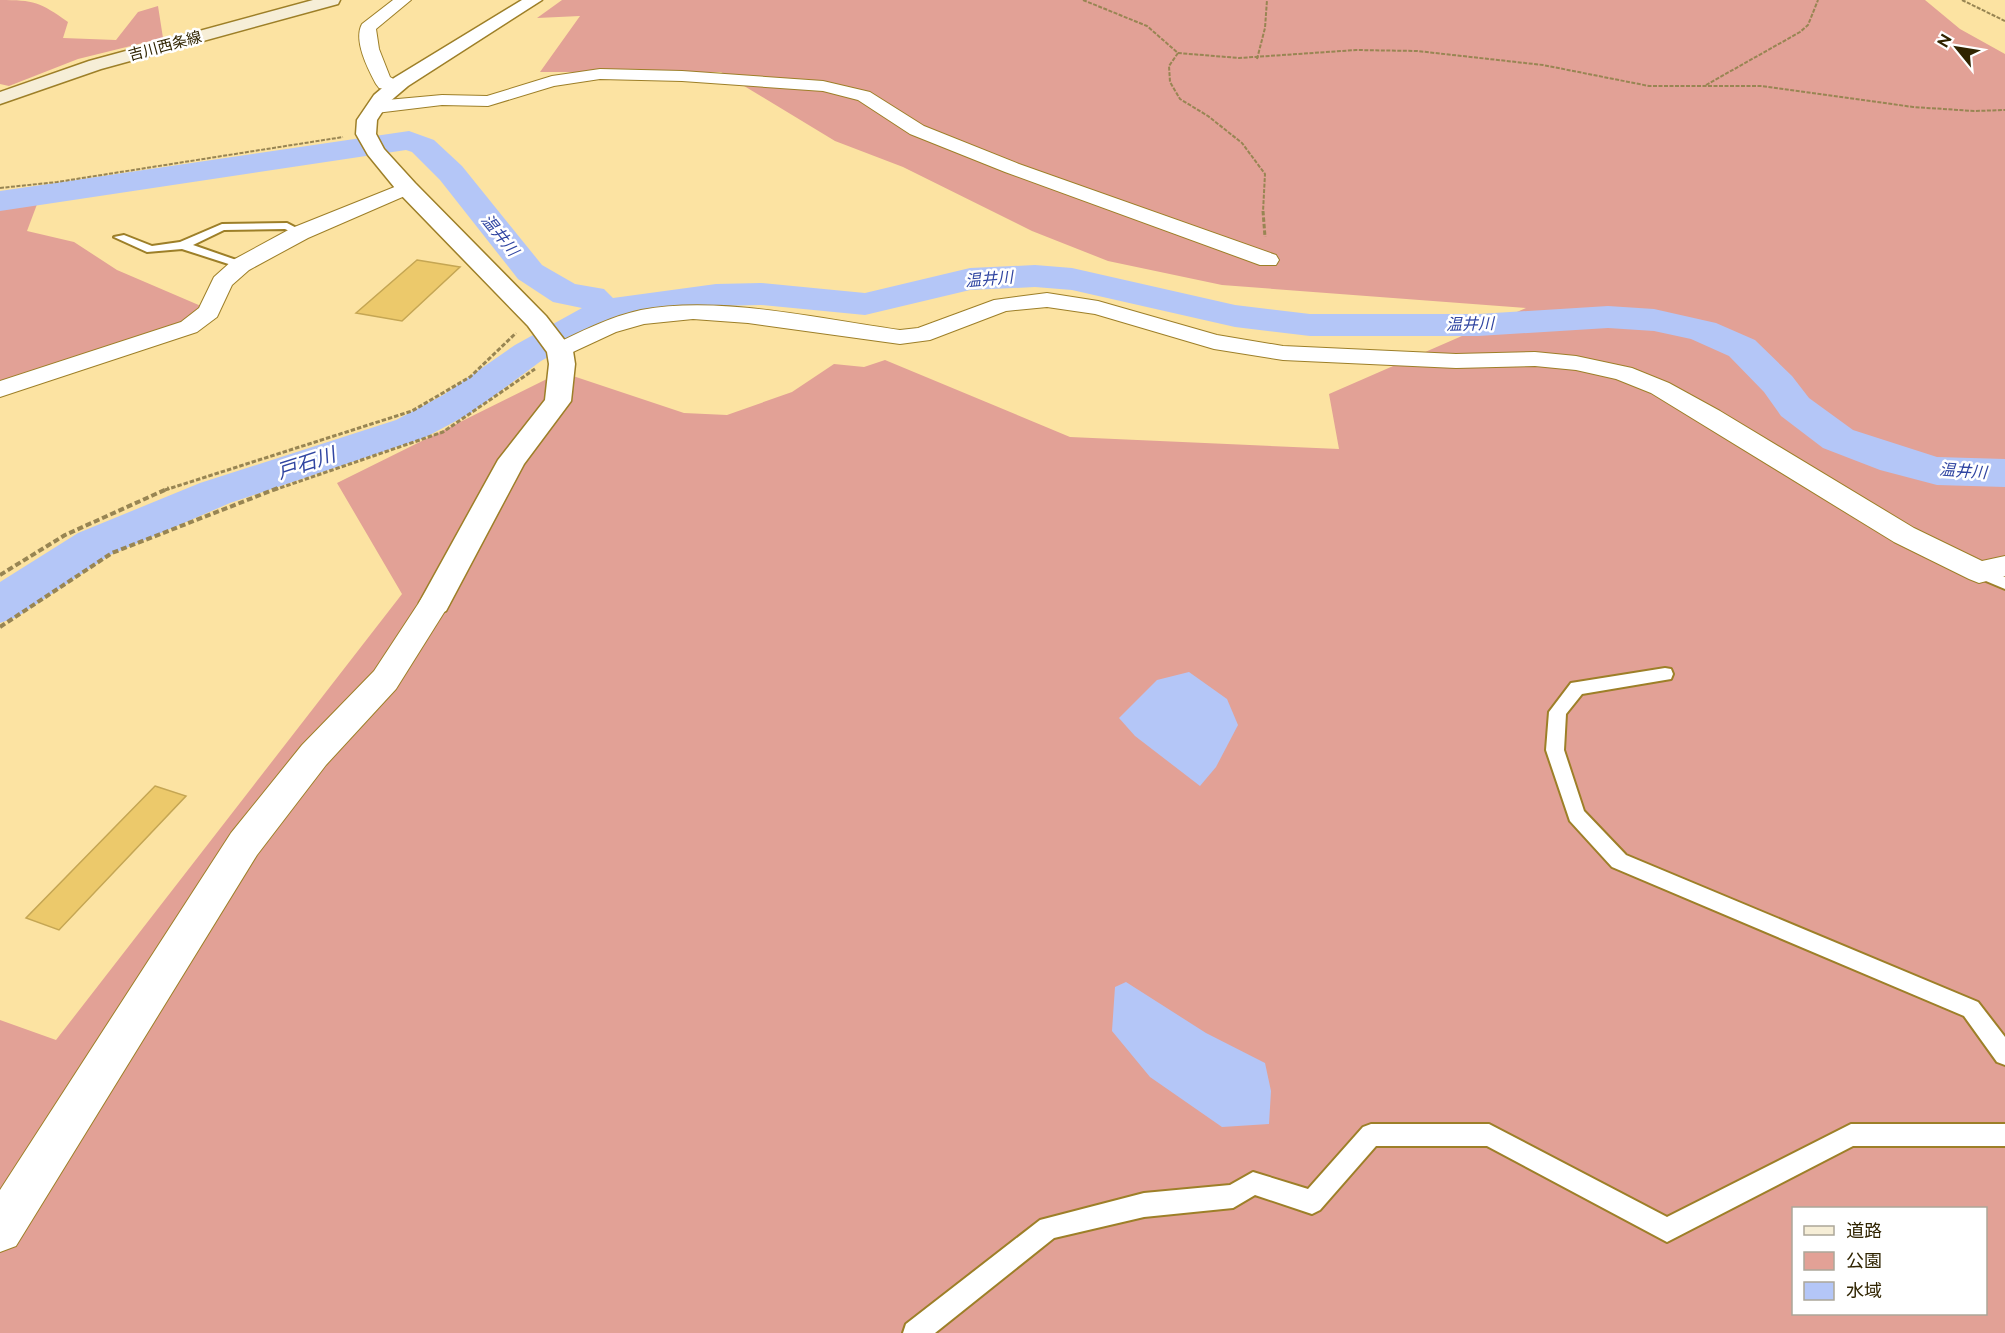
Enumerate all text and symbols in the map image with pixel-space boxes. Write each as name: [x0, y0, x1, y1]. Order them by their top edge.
north arrow: [1927, 18, 1987, 78]
street label: 吉川西条線: [126, 28, 204, 64]
text: N: [1933, 31, 1956, 51]
water label: 温井川: [478, 210, 524, 261]
water label: 温井川: [964, 267, 1016, 291]
water label: 温井川: [1446, 314, 1496, 334]
water label: 戸石川: [274, 442, 340, 484]
water label: 温井川: [1938, 460, 1990, 482]
legend: [1792, 1207, 1987, 1315]
text: 道路: [1846, 1220, 1882, 1241]
text: 公園: [1846, 1250, 1882, 1271]
text: 水域: [1846, 1280, 1882, 1301]

